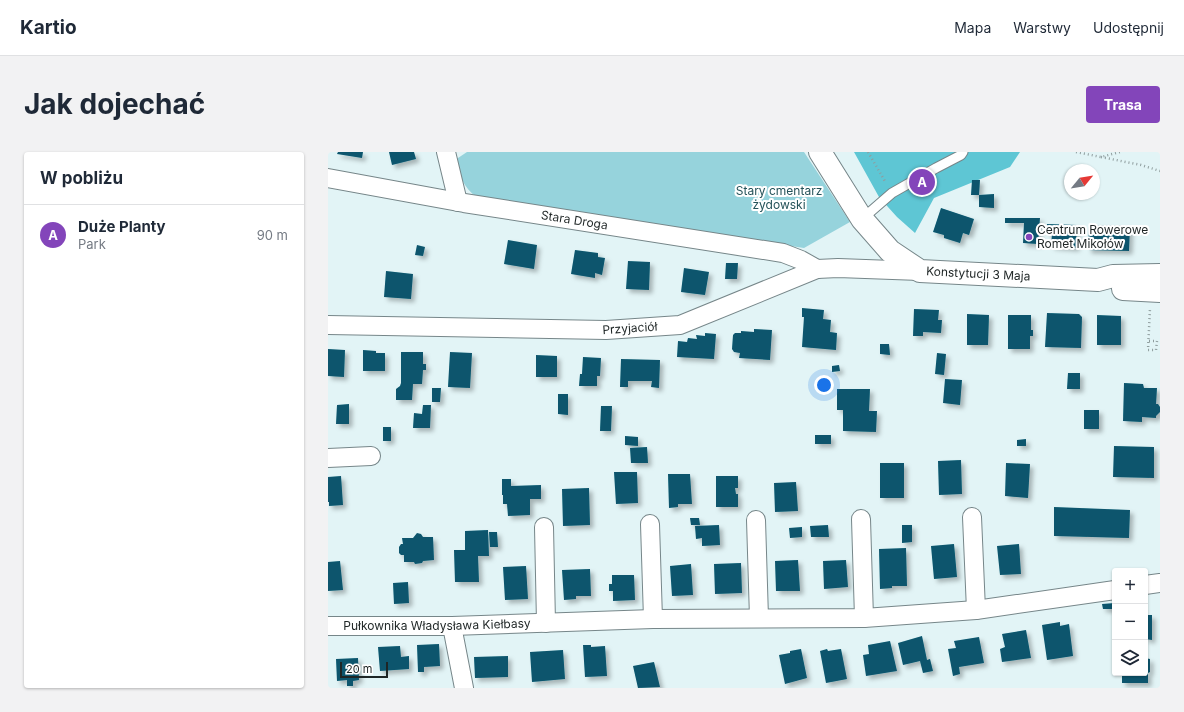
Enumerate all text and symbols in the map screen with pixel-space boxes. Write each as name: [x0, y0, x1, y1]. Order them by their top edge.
text: Kartio: [20, 16, 77, 39]
text: Mapa: [954, 19, 991, 36]
text: Warstwy: [1013, 19, 1071, 36]
text: Udostępnij: [1093, 19, 1164, 36]
button: Trasa: [1086, 86, 1160, 123]
text: Jak dojechać: [24, 87, 205, 121]
north arrow: [1064, 164, 1100, 200]
pin: A: [909, 167, 935, 197]
text: W pobliżu: [40, 168, 123, 188]
park label: Stary cmentarz żydowski: [736, 183, 822, 212]
street label: Stara Droga: [540, 207, 609, 232]
text: Duże Planty: [78, 217, 166, 236]
place label: Centrum Rowerowe Romet Mikołów: [1037, 222, 1148, 251]
text: A: [48, 227, 58, 243]
text: 90 m: [257, 227, 288, 243]
marker: Centrum Rowerowe Romet Mikołów: [1024, 232, 1034, 242]
text: Park: [78, 236, 106, 252]
street label: Konstytucji 3 Maja: [926, 263, 1031, 284]
street label: Przyjaciół: [602, 319, 658, 337]
your location: [814, 375, 834, 395]
map controls: [1112, 568, 1148, 676]
button: +: [1112, 568, 1148, 604]
button: −: [1112, 604, 1148, 640]
street label: Pułkownika Władysława Kiełbasy: [343, 615, 531, 633]
button: layers: [1112, 640, 1148, 676]
scale bar: [340, 660, 388, 679]
text: 20 m: [346, 662, 372, 676]

